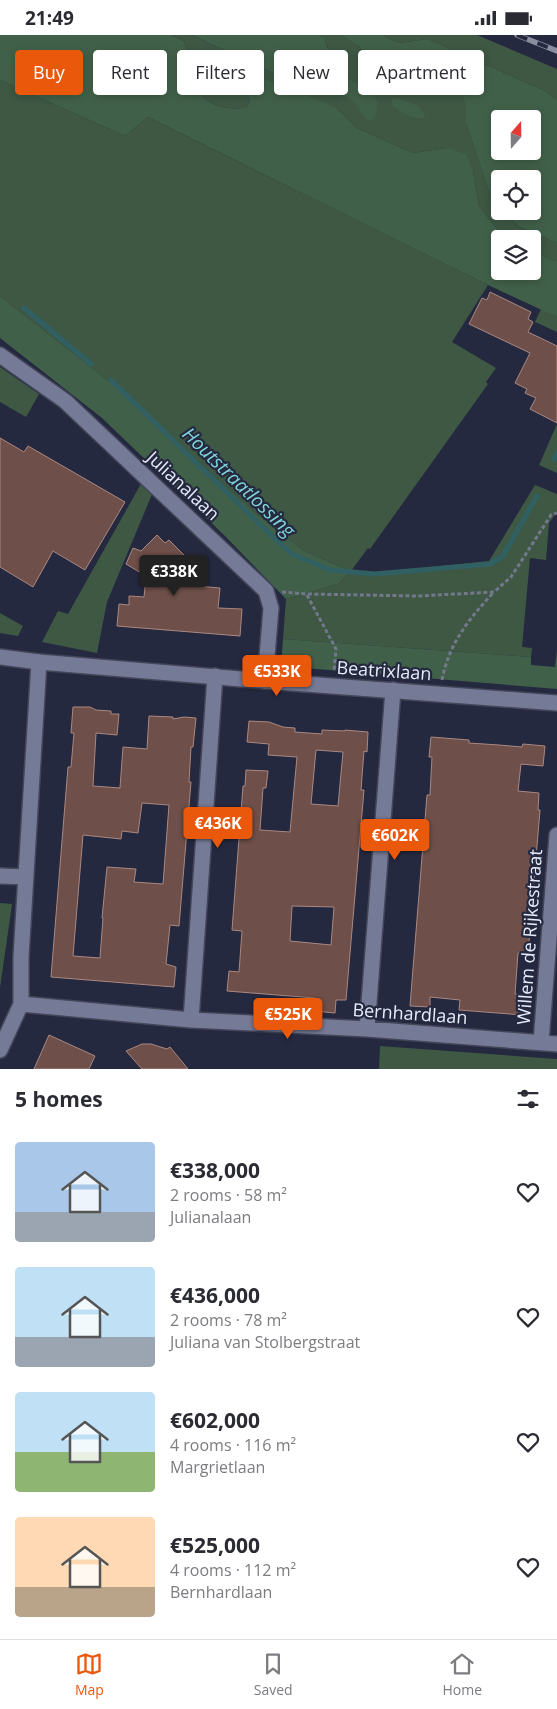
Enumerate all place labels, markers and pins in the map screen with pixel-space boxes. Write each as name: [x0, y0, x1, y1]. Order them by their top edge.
pin: €338K: [139, 555, 209, 597]
pin: €533K: [242, 655, 312, 697]
pin: €436K: [183, 807, 253, 849]
pin: €602K: [360, 819, 430, 861]
pin: €525K: [253, 997, 323, 1040]

